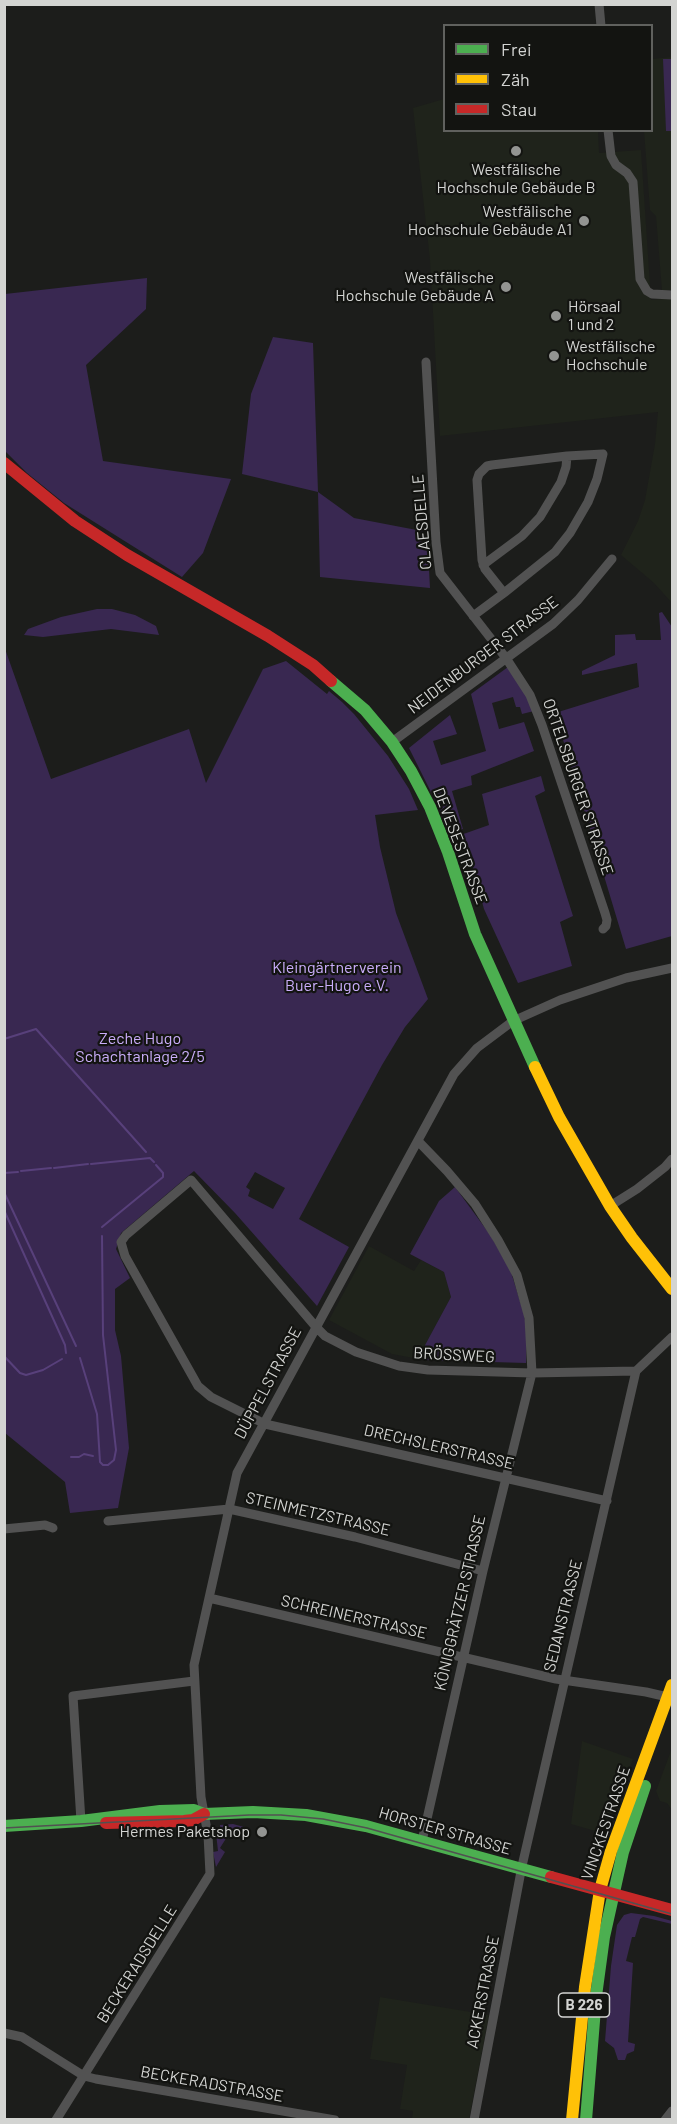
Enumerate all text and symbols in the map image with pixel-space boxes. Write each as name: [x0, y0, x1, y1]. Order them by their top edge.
legend: [443, 24, 653, 132]
text: Frei: [501, 38, 532, 60]
text: Zäh: [501, 68, 530, 90]
text: Stau: [501, 98, 537, 120]
marker: Westfälische Hochschule Gebäude B: [509, 144, 523, 158]
place label: Westfälische Hochschule Gebäude B: [436, 160, 596, 198]
place label: Westfälische Hochschule Gebäude A1: [408, 202, 572, 240]
marker: Westfälische Hochschule Gebäude A1: [577, 214, 591, 228]
place label: Westfälische Hochschule Gebäude A: [335, 268, 494, 306]
marker: Westfälische Hochschule Gebäude A: [499, 280, 513, 294]
place label: Hörsaal 1 und 2: [568, 297, 621, 335]
marker: Hörsaal 1 und 2: [549, 309, 563, 323]
place label: Westfälische Hochschule: [566, 337, 656, 375]
marker: Westfälische Hochschule: [547, 349, 561, 363]
street label: CLAESDELLE: [408, 474, 436, 570]
street label: NEIDENBURGER STRASSE: [404, 592, 562, 718]
street label: ORTELSBURGER STRASSE: [539, 696, 617, 878]
street label: DEVESESTRASSE: [429, 785, 491, 907]
park label: Kleingärtnerverein Buer-Hugo e.V.: [272, 958, 402, 996]
park label: Zeche Hugo Schachtanlage 2/5: [75, 1029, 205, 1067]
street label: DÜPPELSTRASSE: [230, 1324, 306, 1442]
street label: BRÖSSWEG: [413, 1343, 495, 1367]
street label: DRECHSLERSTRASSE: [362, 1420, 516, 1474]
street label: STEINMETZSTRASSE: [244, 1488, 392, 1540]
street label: KÖNIGGRÄTZER STRASSE: [430, 1513, 490, 1693]
street label: SEDANSTRASSE: [540, 1558, 586, 1674]
street label: SCHREINERSTRASSE: [279, 1591, 429, 1643]
street label: VINCKESTRASSE: [577, 1763, 635, 1883]
street label: HORSTER STRASSE: [377, 1803, 513, 1859]
place label: Hermes Paketshop: [119, 1822, 250, 1842]
marker: Hermes Paketshop: [255, 1825, 269, 1839]
street label: BECKERADSDELLE: [93, 1901, 181, 2027]
street label: ACKERSTRASSE: [463, 1934, 503, 2050]
road number: B 226: [558, 1993, 610, 2017]
street label: BECKERADSTRASSE: [139, 2062, 285, 2106]

